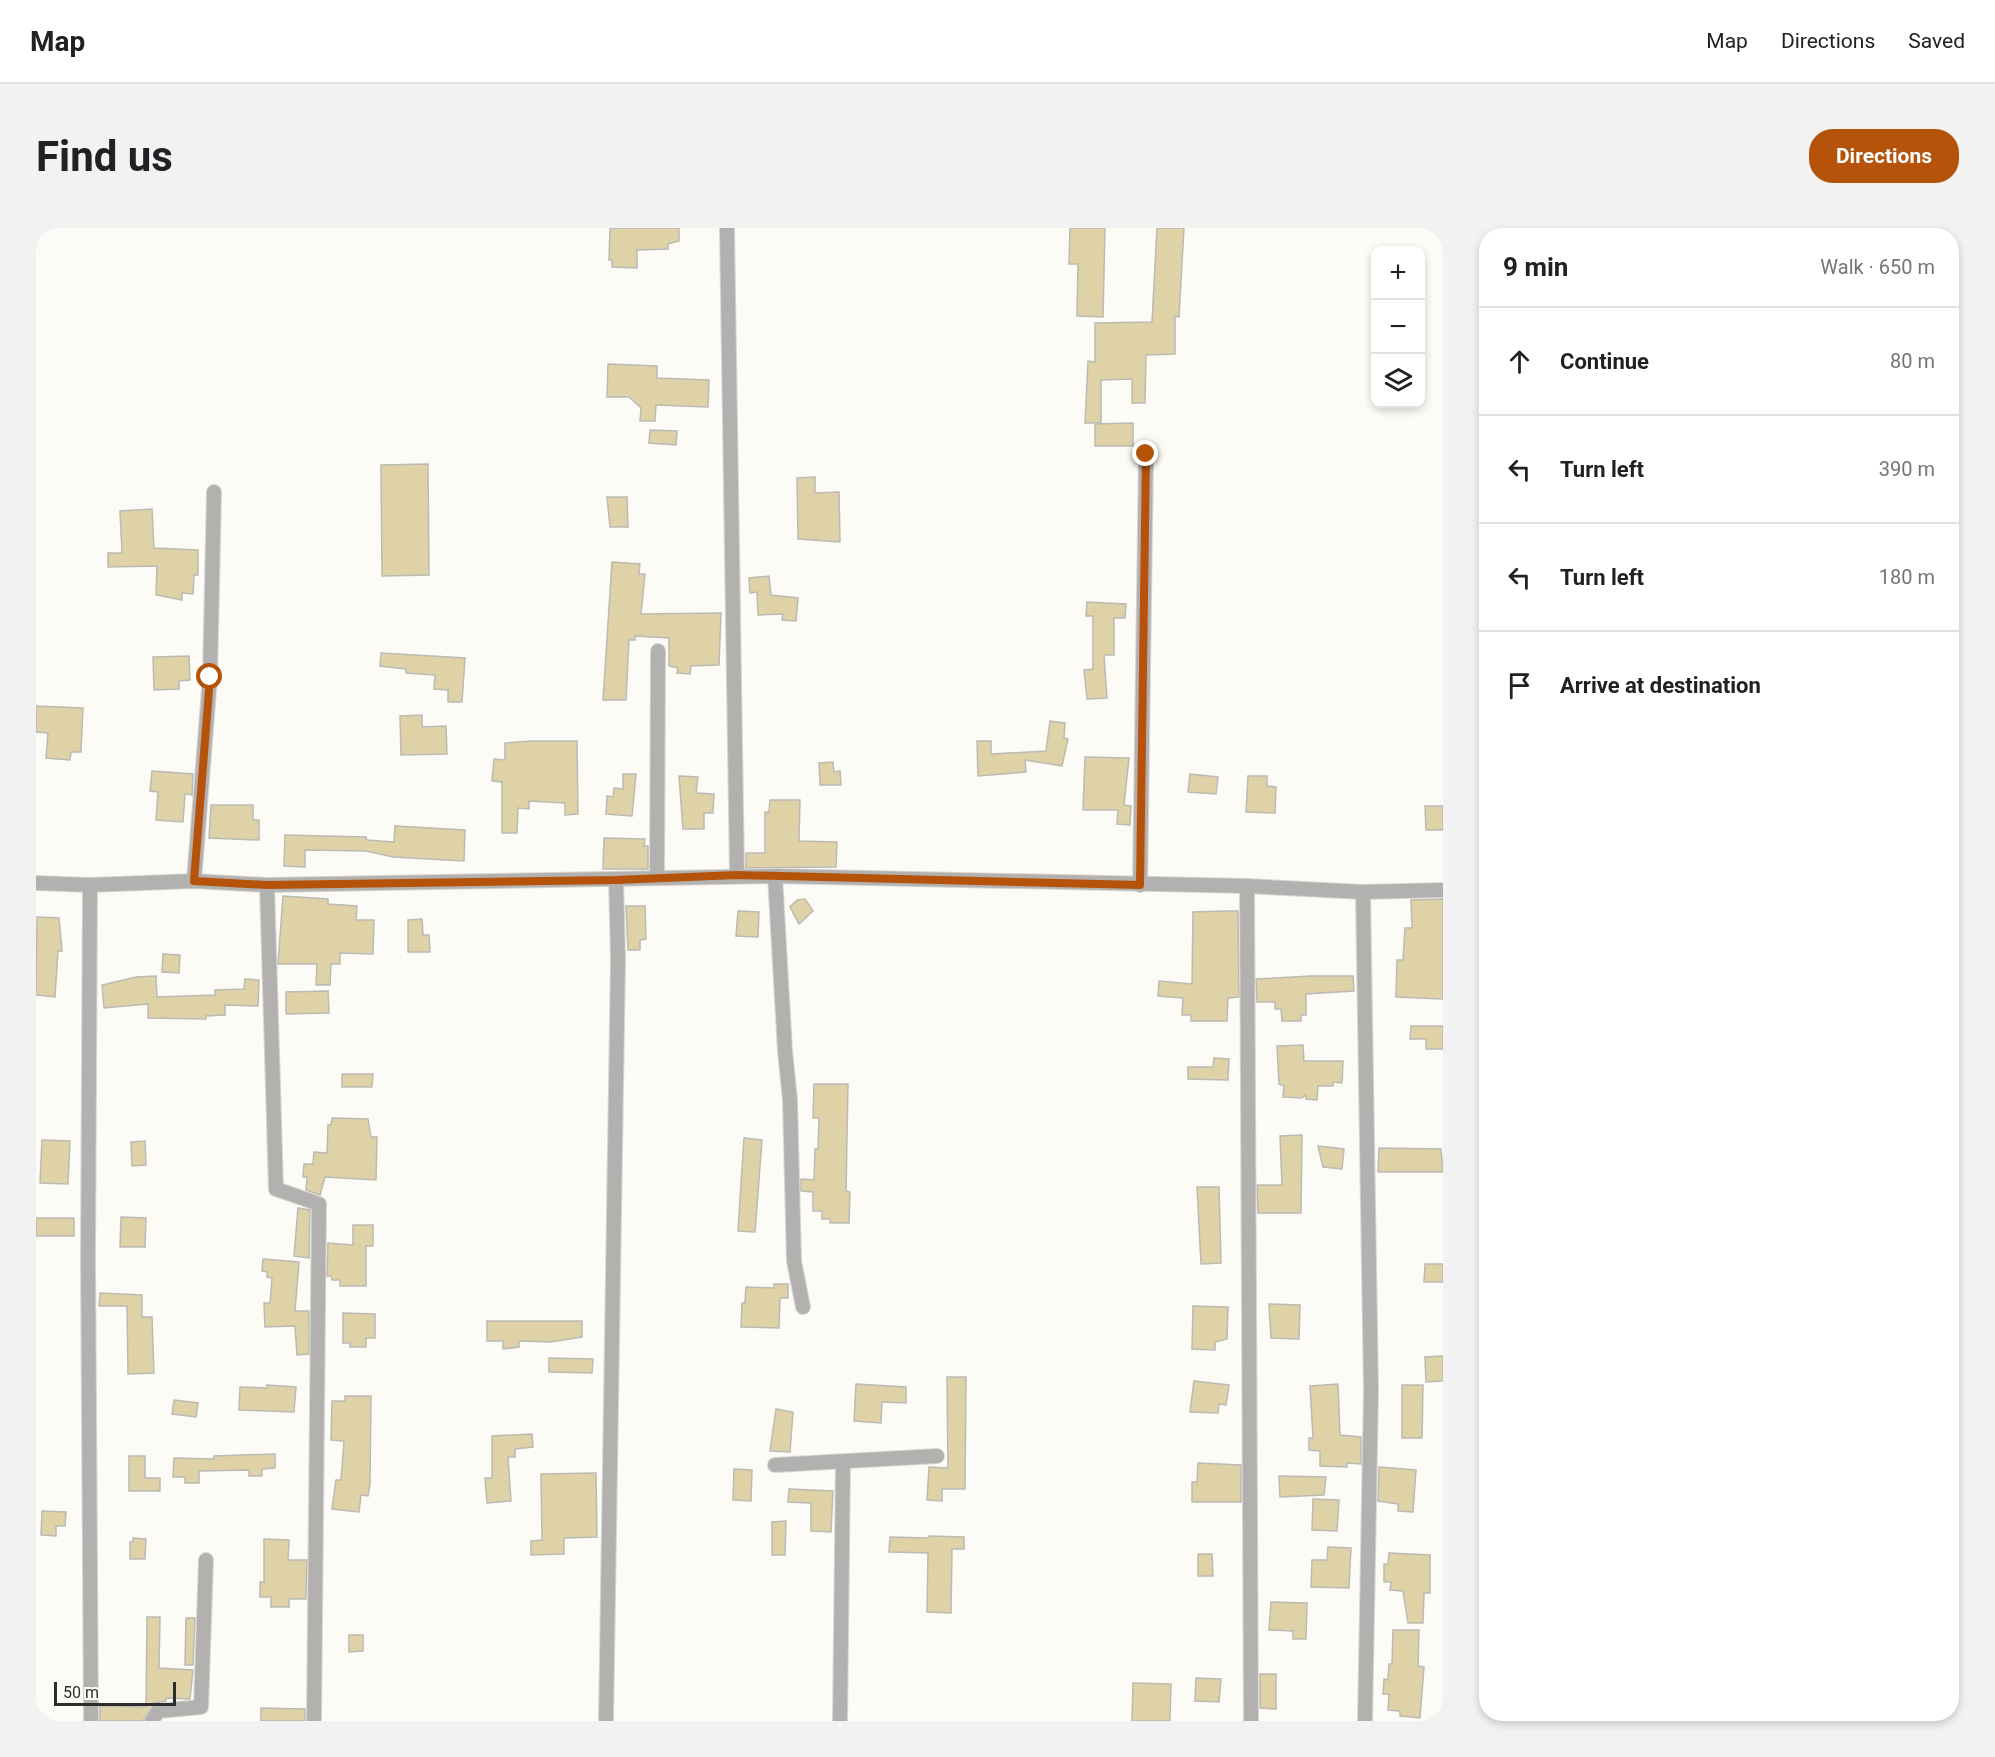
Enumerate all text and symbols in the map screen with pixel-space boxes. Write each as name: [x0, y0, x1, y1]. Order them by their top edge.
text: Map: [30, 25, 85, 58]
text: Map: [1706, 29, 1748, 53]
text: Directions: [1781, 29, 1875, 53]
text: Saved: [1908, 29, 1965, 53]
button: Directions: [1809, 129, 1959, 183]
text: Find us: [36, 132, 173, 181]
map controls: [1371, 246, 1425, 408]
button: +: [1371, 246, 1425, 300]
text: 9 min: [1503, 252, 1568, 282]
text: Walk · 650 m: [1820, 255, 1935, 279]
button: −: [1371, 300, 1425, 354]
icon: ahead: [1503, 345, 1536, 378]
text: Continue: [1560, 349, 1649, 374]
text: 80 m: [1890, 349, 1935, 373]
button: layers: [1371, 354, 1425, 408]
route end: [1132, 440, 1158, 466]
icon: left: [1503, 453, 1536, 486]
text: Turn left: [1560, 457, 1644, 482]
text: 390 m: [1879, 457, 1935, 481]
icon: left: [1503, 561, 1536, 594]
text: Turn left: [1560, 565, 1644, 590]
text: 180 m: [1879, 565, 1935, 589]
route start: [196, 663, 222, 689]
icon: arrive: [1503, 669, 1536, 702]
text: Arrive at destination: [1560, 673, 1761, 698]
scale bar: [54, 1679, 176, 1706]
text: 50 m: [63, 1683, 99, 1702]

